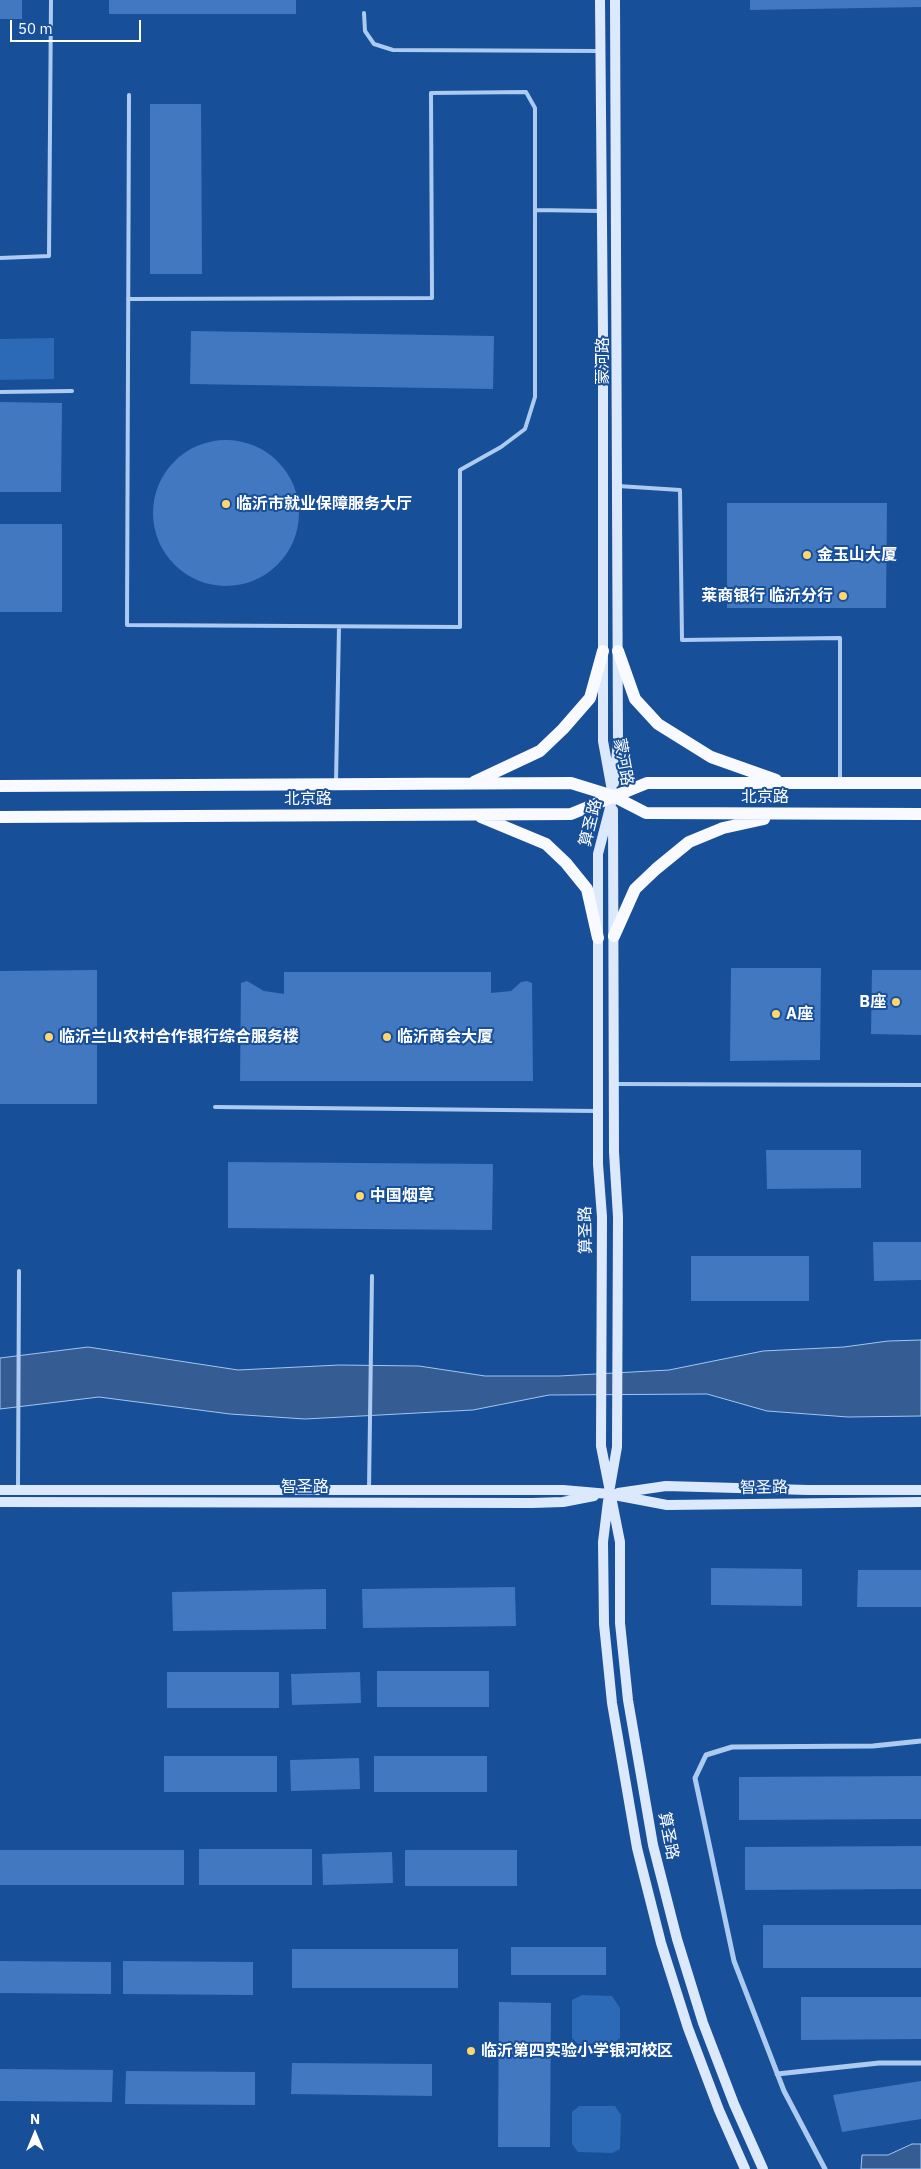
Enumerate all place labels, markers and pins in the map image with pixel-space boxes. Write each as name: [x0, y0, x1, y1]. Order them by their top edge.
place label: 临沂市就业保障服务大厅: [236, 494, 412, 514]
marker: 临沂市就业保障服务大厅: [220, 498, 232, 510]
place label: 金玉山大厦: [817, 545, 897, 565]
marker: 金玉山大厦: [801, 549, 813, 561]
place label: 莱商银行 临沂分行: [701, 586, 833, 606]
marker: 莱商银行 临沂分行: [837, 590, 849, 602]
place label: B座: [859, 992, 886, 1012]
marker: B座: [890, 996, 902, 1008]
place label: A座: [786, 1004, 813, 1024]
marker: A座: [770, 1008, 782, 1020]
place label: 临沂兰山农村合作银行综合服务楼: [59, 1027, 299, 1047]
place label: 临沂商会大厦: [397, 1027, 493, 1047]
marker: 临沂兰山农村合作银行综合服务楼: [43, 1031, 55, 1043]
marker: 临沂商会大厦: [381, 1031, 393, 1043]
place label: 中国烟草: [370, 1186, 434, 1206]
marker: 中国烟草: [354, 1190, 366, 1202]
place label: 临沂第四实验小学银河校区: [481, 2041, 673, 2061]
marker: 临沂第四实验小学银河校区: [465, 2045, 477, 2057]

